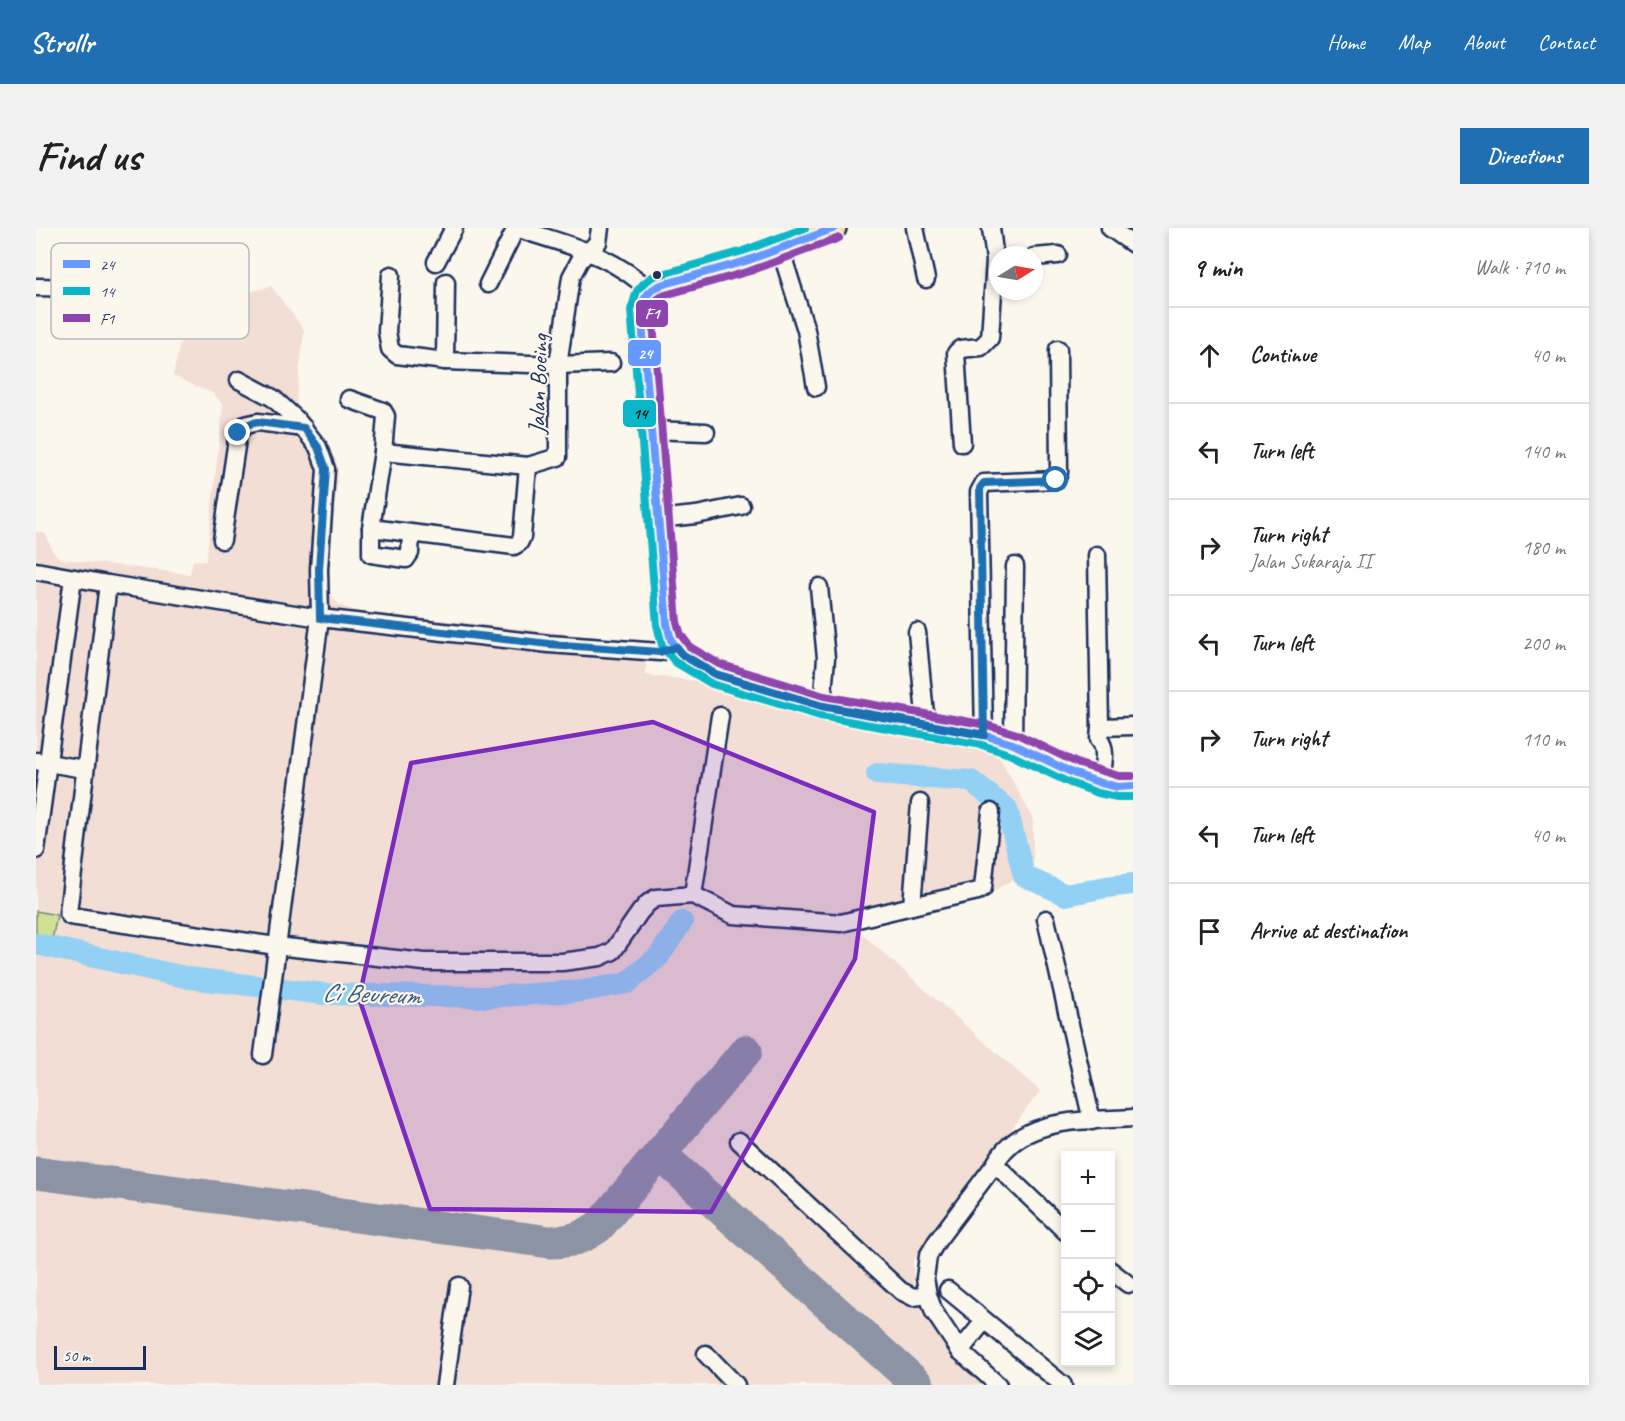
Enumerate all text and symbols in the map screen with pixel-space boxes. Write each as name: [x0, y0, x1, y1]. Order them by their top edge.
text: Strollr: [30, 25, 94, 60]
text: Home: [1327, 29, 1365, 55]
text: Map: [1398, 29, 1430, 55]
text: About: [1463, 29, 1505, 55]
text: Contact: [1538, 29, 1595, 55]
button: Directions: [1460, 128, 1589, 184]
text: Find us: [36, 130, 141, 183]
legend: [51, 243, 249, 339]
north arrow: [989, 246, 1043, 300]
text: 9 min: [1193, 251, 1243, 284]
text: 24: [100, 255, 116, 275]
text: Walk · 710 m: [1475, 255, 1565, 280]
unlabelled marker: [651, 269, 663, 281]
text: 14: [100, 282, 116, 302]
line badge: F1: [635, 299, 669, 328]
text: F1: [645, 304, 661, 324]
text: F1: [100, 309, 115, 329]
street label: Jalan Boeing: [521, 332, 555, 436]
line badge: 24: [627, 339, 662, 367]
icon: ahead: [1193, 339, 1226, 372]
text: Continue: [1250, 341, 1316, 369]
text: 40 m: [1531, 343, 1565, 368]
text: 24: [638, 344, 654, 364]
line badge: 14: [622, 399, 657, 428]
text: 14: [633, 404, 649, 424]
route end: [224, 419, 250, 445]
icon: left: [1193, 435, 1226, 468]
text: Turn left: [1250, 437, 1314, 465]
text: 140 m: [1522, 439, 1565, 464]
route start: [1042, 466, 1068, 492]
text: Turn right: [1250, 521, 1327, 549]
icon: right: [1193, 531, 1226, 564]
text: 180 m: [1522, 535, 1565, 560]
text: Jalan Sukaraja II: [1250, 549, 1372, 574]
icon: left: [1193, 627, 1226, 660]
text: Turn left: [1250, 629, 1314, 657]
text: 200 m: [1522, 631, 1565, 656]
icon: right: [1193, 723, 1226, 756]
text: Turn right: [1250, 725, 1327, 753]
text: 110 m: [1522, 727, 1565, 752]
icon: left: [1193, 819, 1226, 852]
text: Turn left: [1250, 821, 1314, 849]
text: 40 m: [1531, 823, 1565, 848]
icon: arrive: [1193, 915, 1226, 948]
text: Arrive at destination: [1250, 917, 1407, 945]
water label: Ci Beureum: [321, 976, 424, 1012]
map controls: [1061, 1151, 1115, 1367]
button: +: [1061, 1151, 1115, 1205]
button: −: [1061, 1205, 1115, 1259]
button: locate: [1061, 1259, 1115, 1313]
button: layers: [1061, 1313, 1115, 1367]
scale bar: [54, 1343, 146, 1370]
text: 50 m: [63, 1346, 90, 1366]

